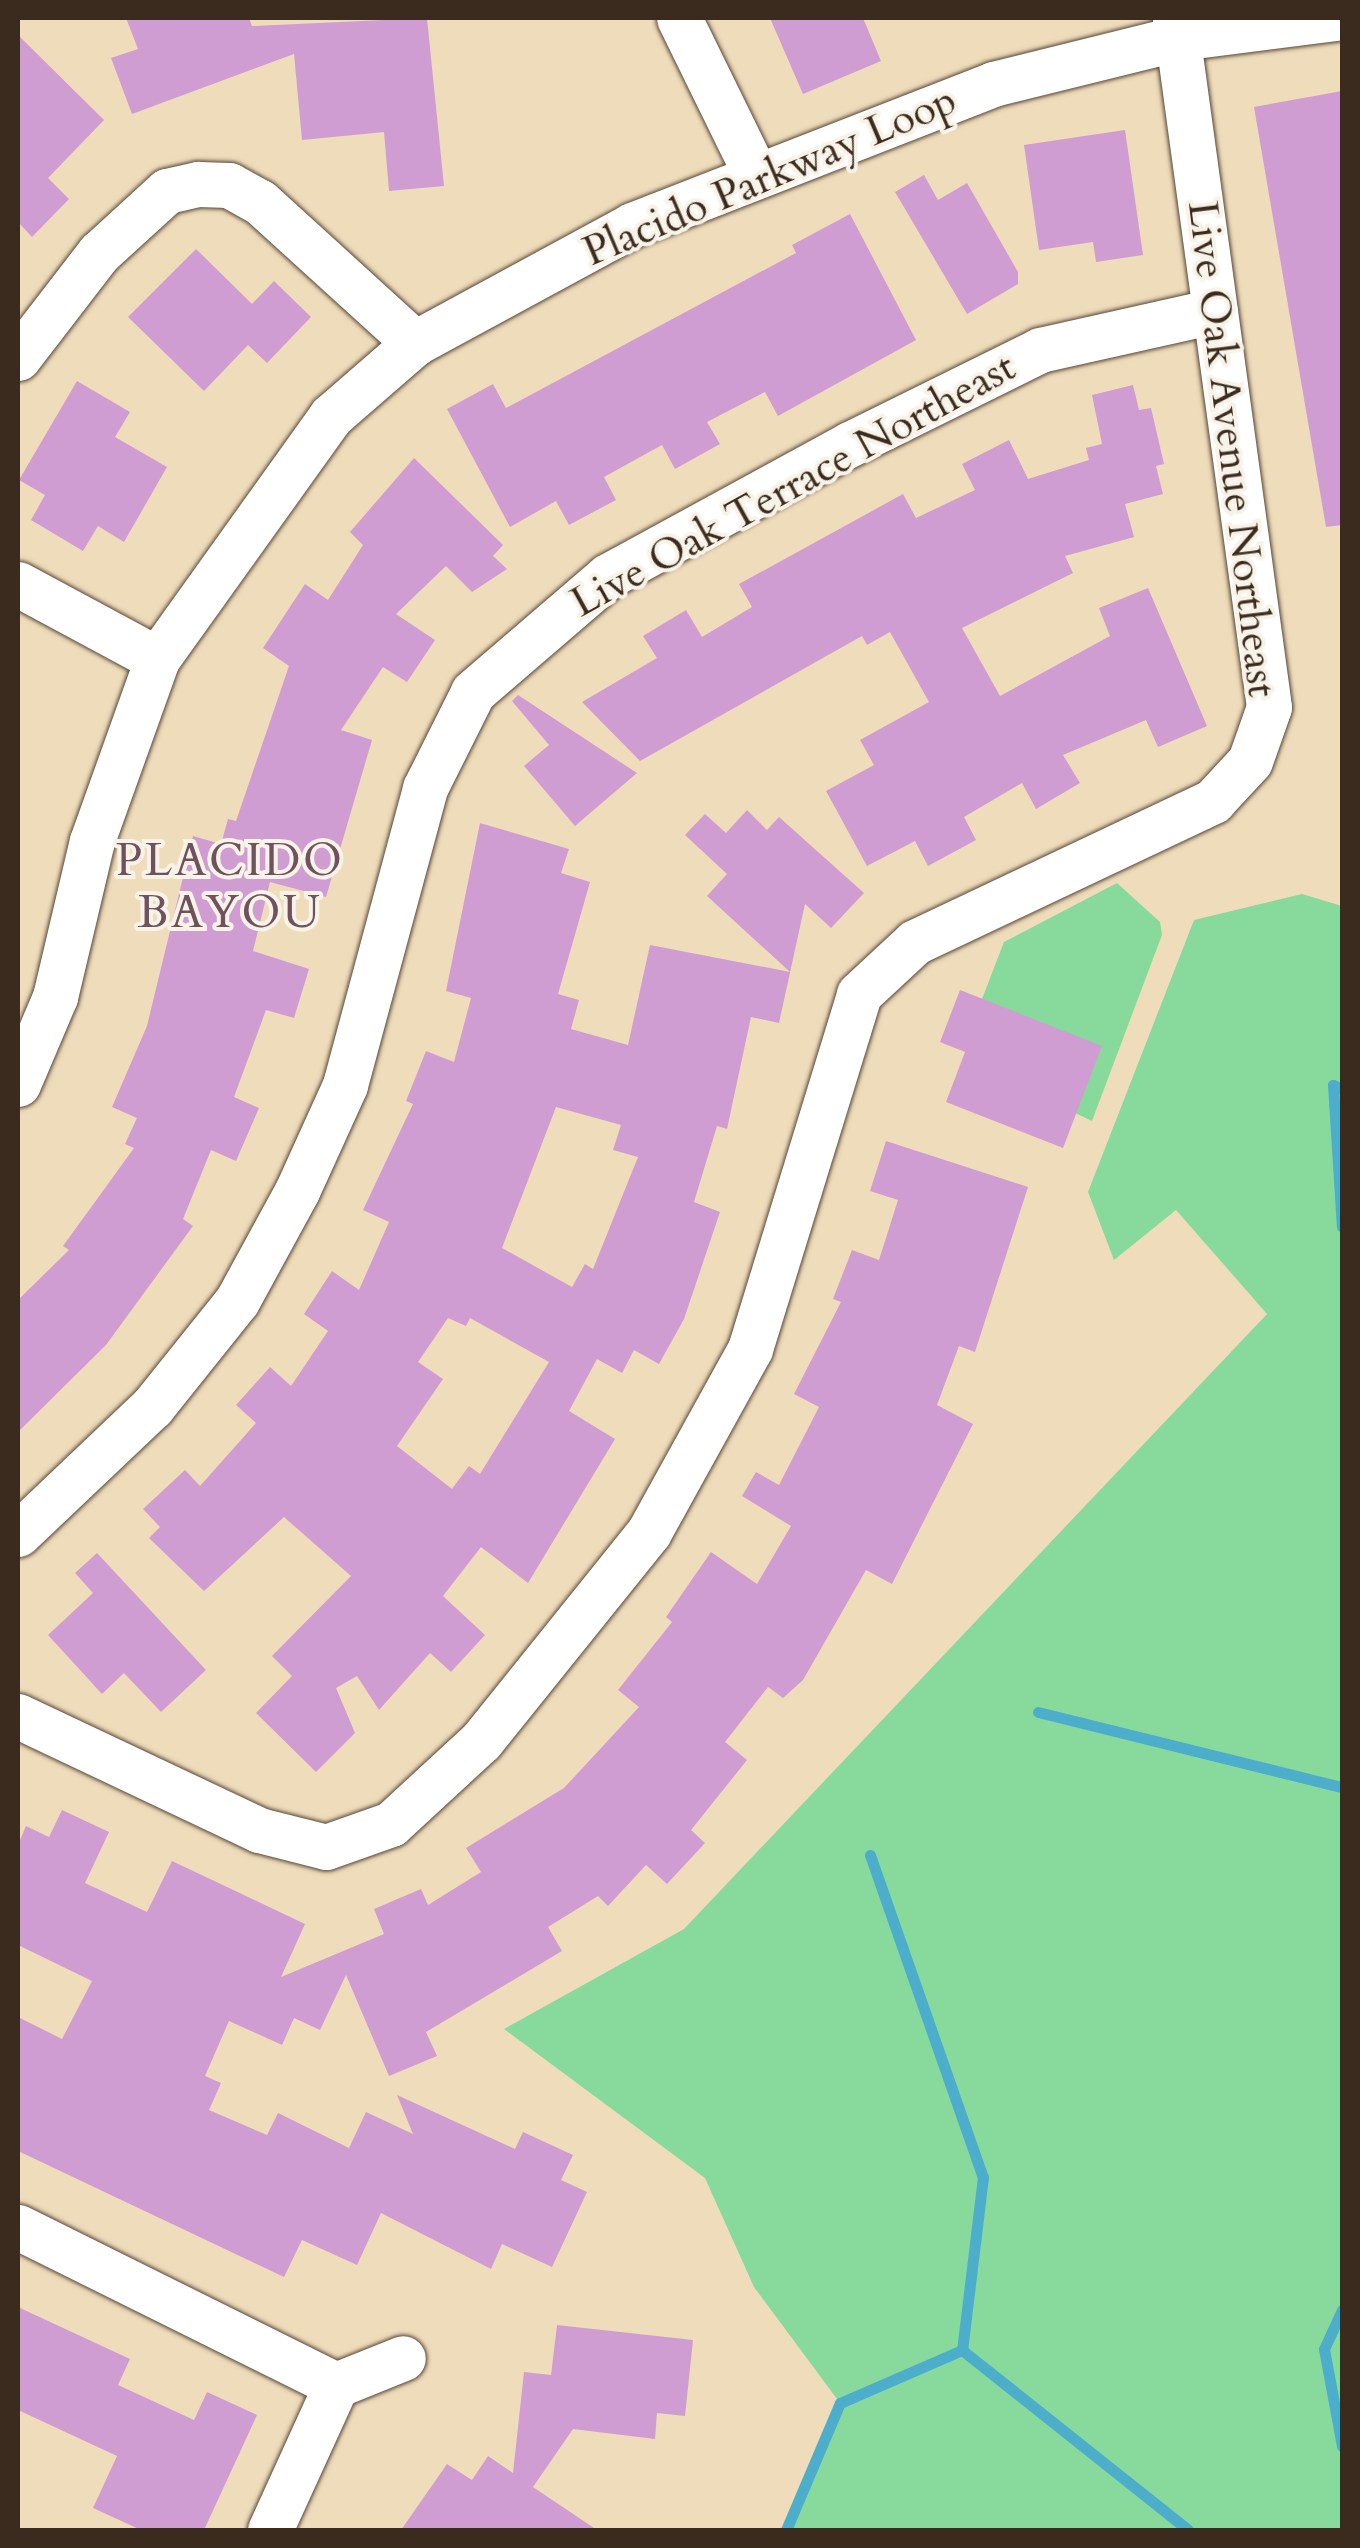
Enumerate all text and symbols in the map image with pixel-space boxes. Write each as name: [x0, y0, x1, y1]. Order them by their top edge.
street label: Placido Parkway Loop: [576, 75, 964, 277]
street label: Live Oak Avenue Northeast: [1177, 198, 1287, 700]
street label: Live Oak Terrace Northeast: [562, 342, 1024, 628]
district label: PLACIDO BAYOU: [116, 834, 344, 940]

